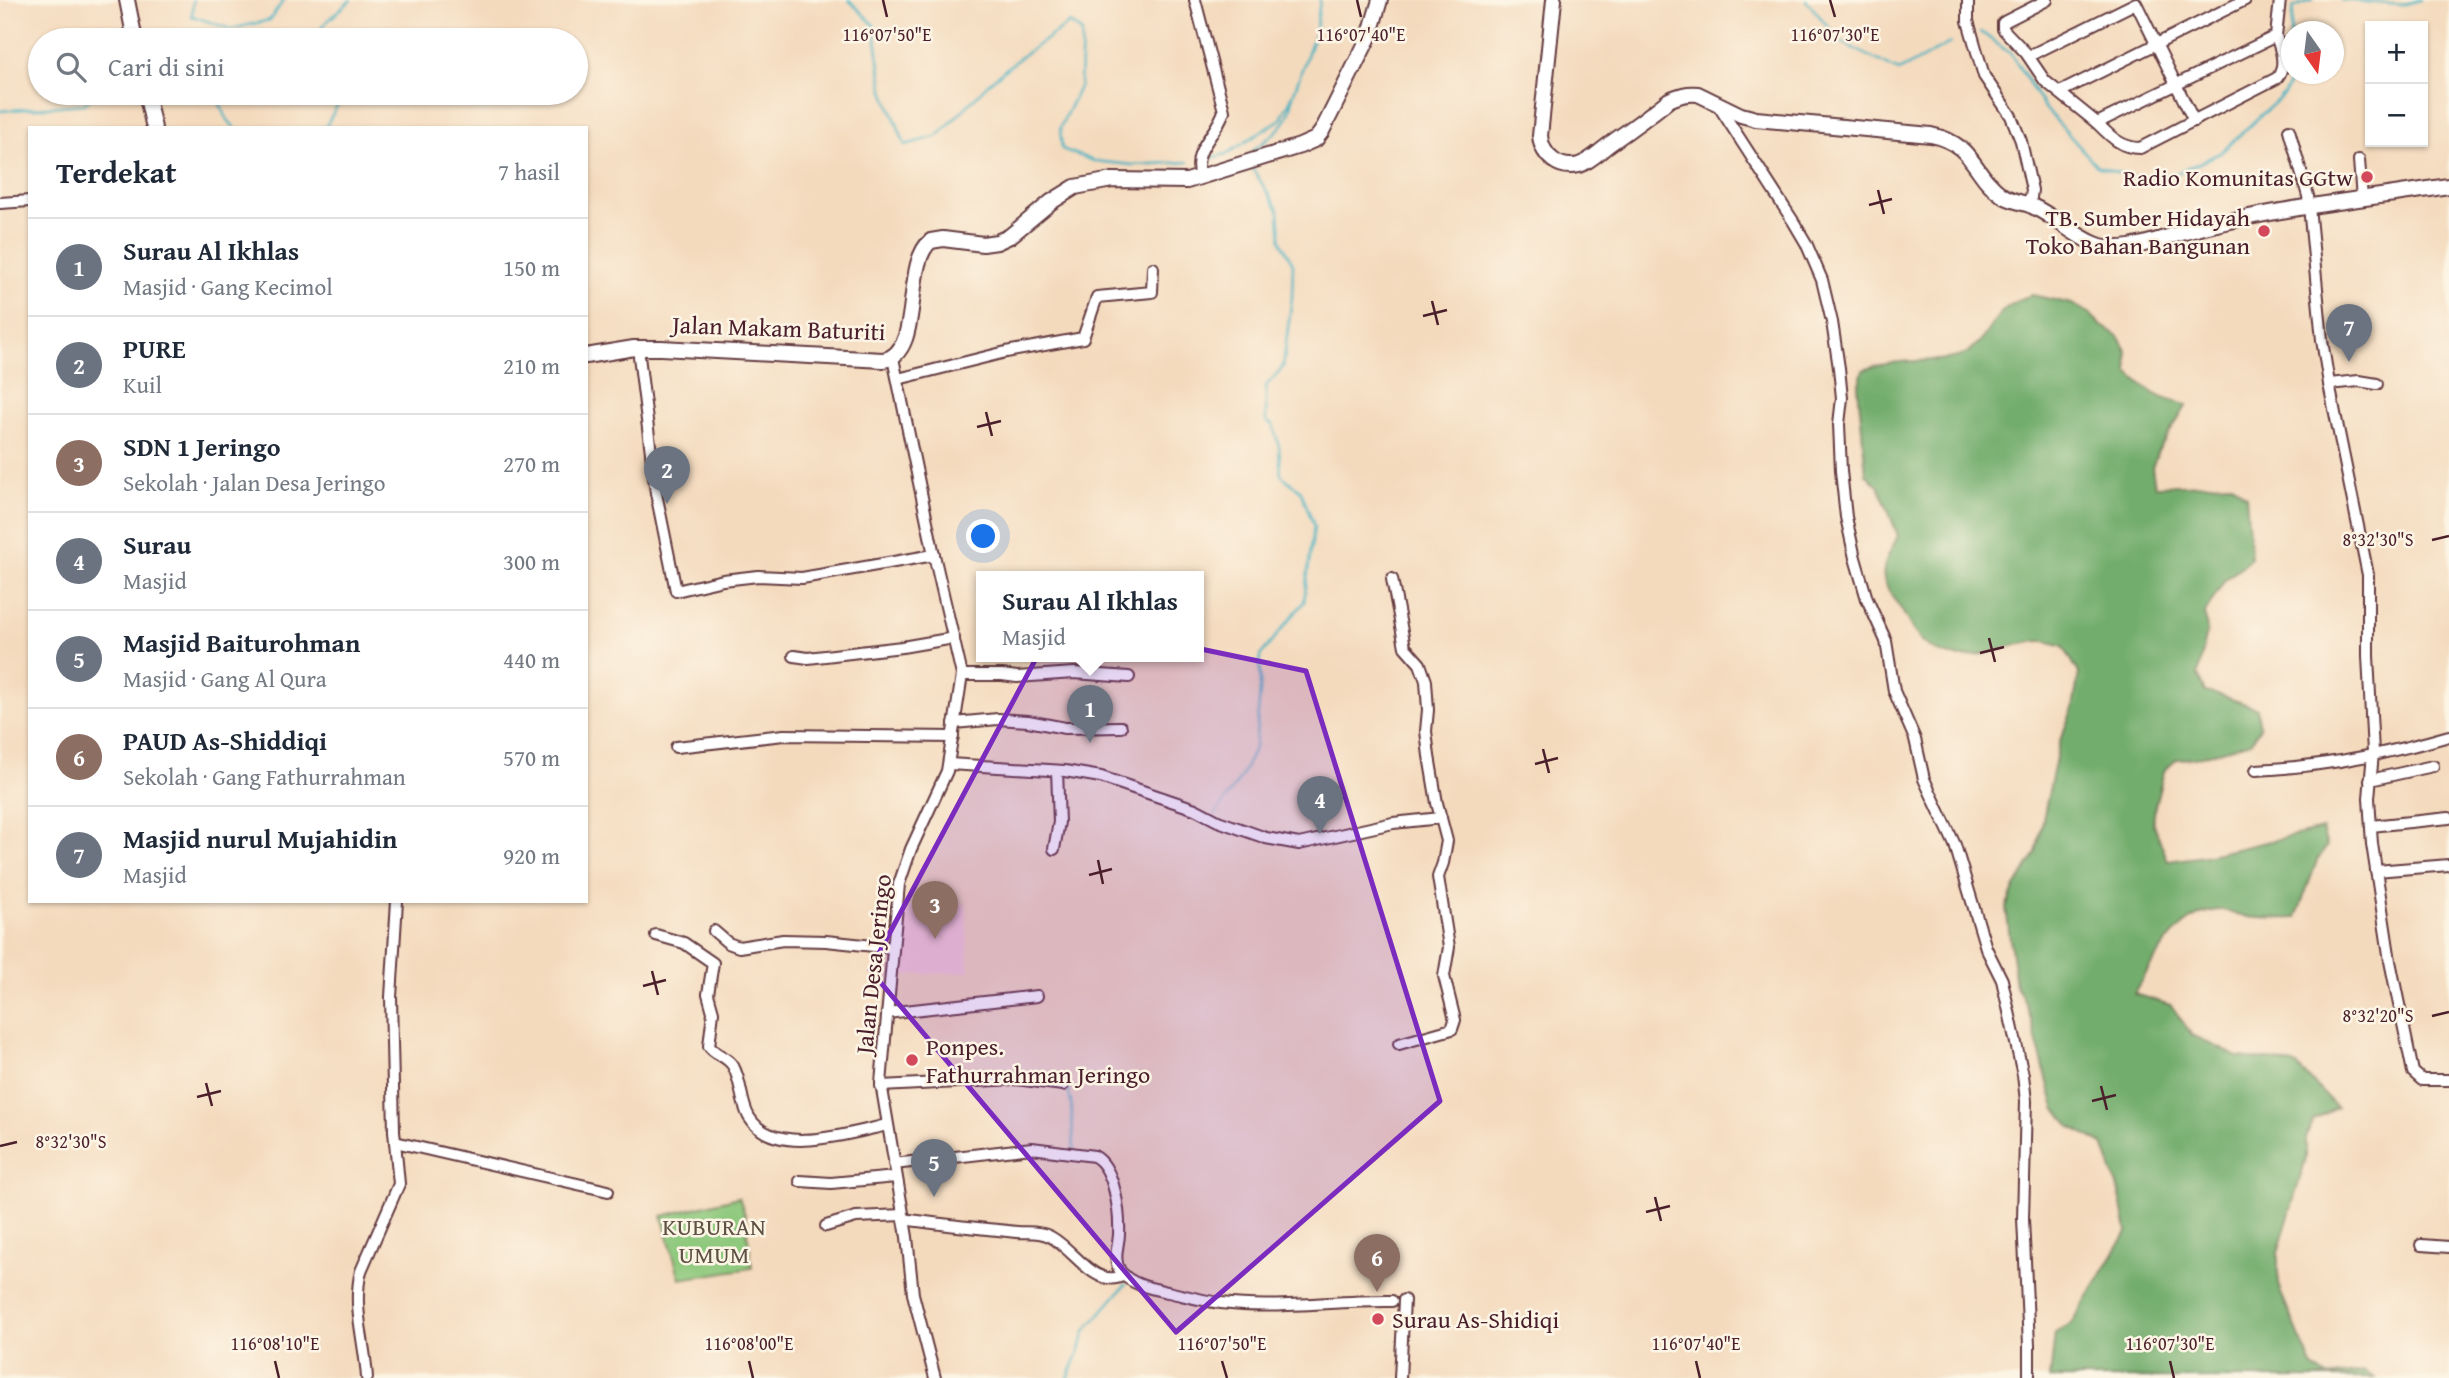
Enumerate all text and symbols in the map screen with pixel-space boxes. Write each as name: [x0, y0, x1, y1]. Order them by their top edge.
text: 116°07'50"E: [843, 21, 931, 48]
text: 116°07'40"E: [1317, 21, 1405, 48]
text: 116°07'30"E: [1791, 21, 1879, 48]
north arrow: [2281, 21, 2344, 84]
map controls: [2365, 21, 2428, 147]
button: +: [2365, 21, 2428, 84]
search box: [28, 28, 588, 105]
text: Cari di sini: [108, 47, 225, 86]
icon: search: [52, 48, 90, 86]
button: −: [2365, 84, 2428, 147]
text: Terdekat: [56, 150, 176, 194]
text: 7 hasil: [498, 155, 560, 188]
place label: Radio Komunitas GGtw: [2123, 160, 2353, 195]
marker: Radio Komunitas GGtw: [2359, 169, 2375, 185]
place label: TB. Sumber Hidayah Toko Bahan Bangunan: [2026, 200, 2251, 263]
marker: TB. Sumber Hidayah Toko Bahan Bangunan: [2256, 223, 2272, 239]
text: Surau Al Ikhlas: [123, 231, 299, 270]
text: 1: [73, 251, 85, 284]
text: 150 m: [503, 251, 560, 284]
text: Masjid · Gang Kecimol: [123, 270, 333, 303]
pin: 7: [2326, 304, 2372, 362]
street label: Jalan Makam Baturiti: [669, 307, 887, 349]
text: PURE: [123, 329, 186, 368]
text: 2: [73, 349, 85, 382]
text: 210 m: [503, 349, 560, 382]
text: Kuil: [123, 368, 162, 401]
text: SDN 1 Jeringo: [123, 427, 281, 466]
pin: 2: [644, 446, 690, 504]
text: 3: [73, 447, 85, 480]
text: 270 m: [503, 447, 560, 480]
text: Sekolah · Jalan Desa Jeringo: [123, 466, 386, 499]
your location: [966, 519, 1000, 553]
text: Surau: [123, 525, 192, 564]
text: 8°32'30"S: [2342, 526, 2414, 553]
text: 4: [73, 545, 85, 578]
text: 300 m: [503, 545, 560, 578]
text: Masjid: [123, 564, 187, 597]
popup: [976, 571, 1204, 662]
text: Surau Al Ikhlas: [1002, 581, 1178, 620]
text: Masjid: [1002, 620, 1066, 653]
text: Masjid Baiturohman: [123, 623, 360, 662]
text: 5: [73, 643, 85, 676]
text: 440 m: [503, 643, 560, 676]
text: Masjid · Gang Al Qura: [123, 662, 327, 695]
pin: 1: [1067, 685, 1113, 743]
text: PAUD As-Shiddiqi: [123, 721, 327, 760]
text: 6: [73, 741, 85, 774]
text: 570 m: [503, 741, 560, 774]
text: Sekolah · Gang Fathurrahman: [123, 760, 406, 793]
pin: 4: [1297, 776, 1343, 834]
text: Masjid nurul Mujahidin: [123, 819, 397, 858]
text: 7: [73, 839, 85, 872]
text: 920 m: [503, 839, 560, 872]
text: Masjid: [123, 858, 187, 891]
street label: Jalan Desa Jeringo: [846, 872, 900, 1059]
pin: 3: [912, 881, 958, 939]
text: 8°32'20"S: [2342, 1002, 2414, 1029]
place label: Ponpes. Fathurrahman Jeringo: [926, 1029, 1150, 1092]
marker: Ponpes. Fathurrahman Jeringo: [904, 1052, 920, 1068]
text: 8°32'30"S: [35, 1128, 107, 1155]
pin: 5: [911, 1139, 957, 1197]
park label: KUBURAN UMUM: [662, 1209, 766, 1272]
pin: 6: [1354, 1234, 1400, 1292]
place label: Surau As-Shidiqi: [1392, 1302, 1559, 1337]
marker: Surau As-Shidiqi: [1370, 1311, 1386, 1327]
text: 116°08'10"E: [231, 1330, 319, 1357]
text: 116°08'00"E: [705, 1330, 793, 1357]
text: 116°07'50"E: [1178, 1330, 1266, 1357]
text: 116°07'40"E: [1652, 1330, 1740, 1357]
text: 116°07'30"E: [2126, 1330, 2214, 1357]

